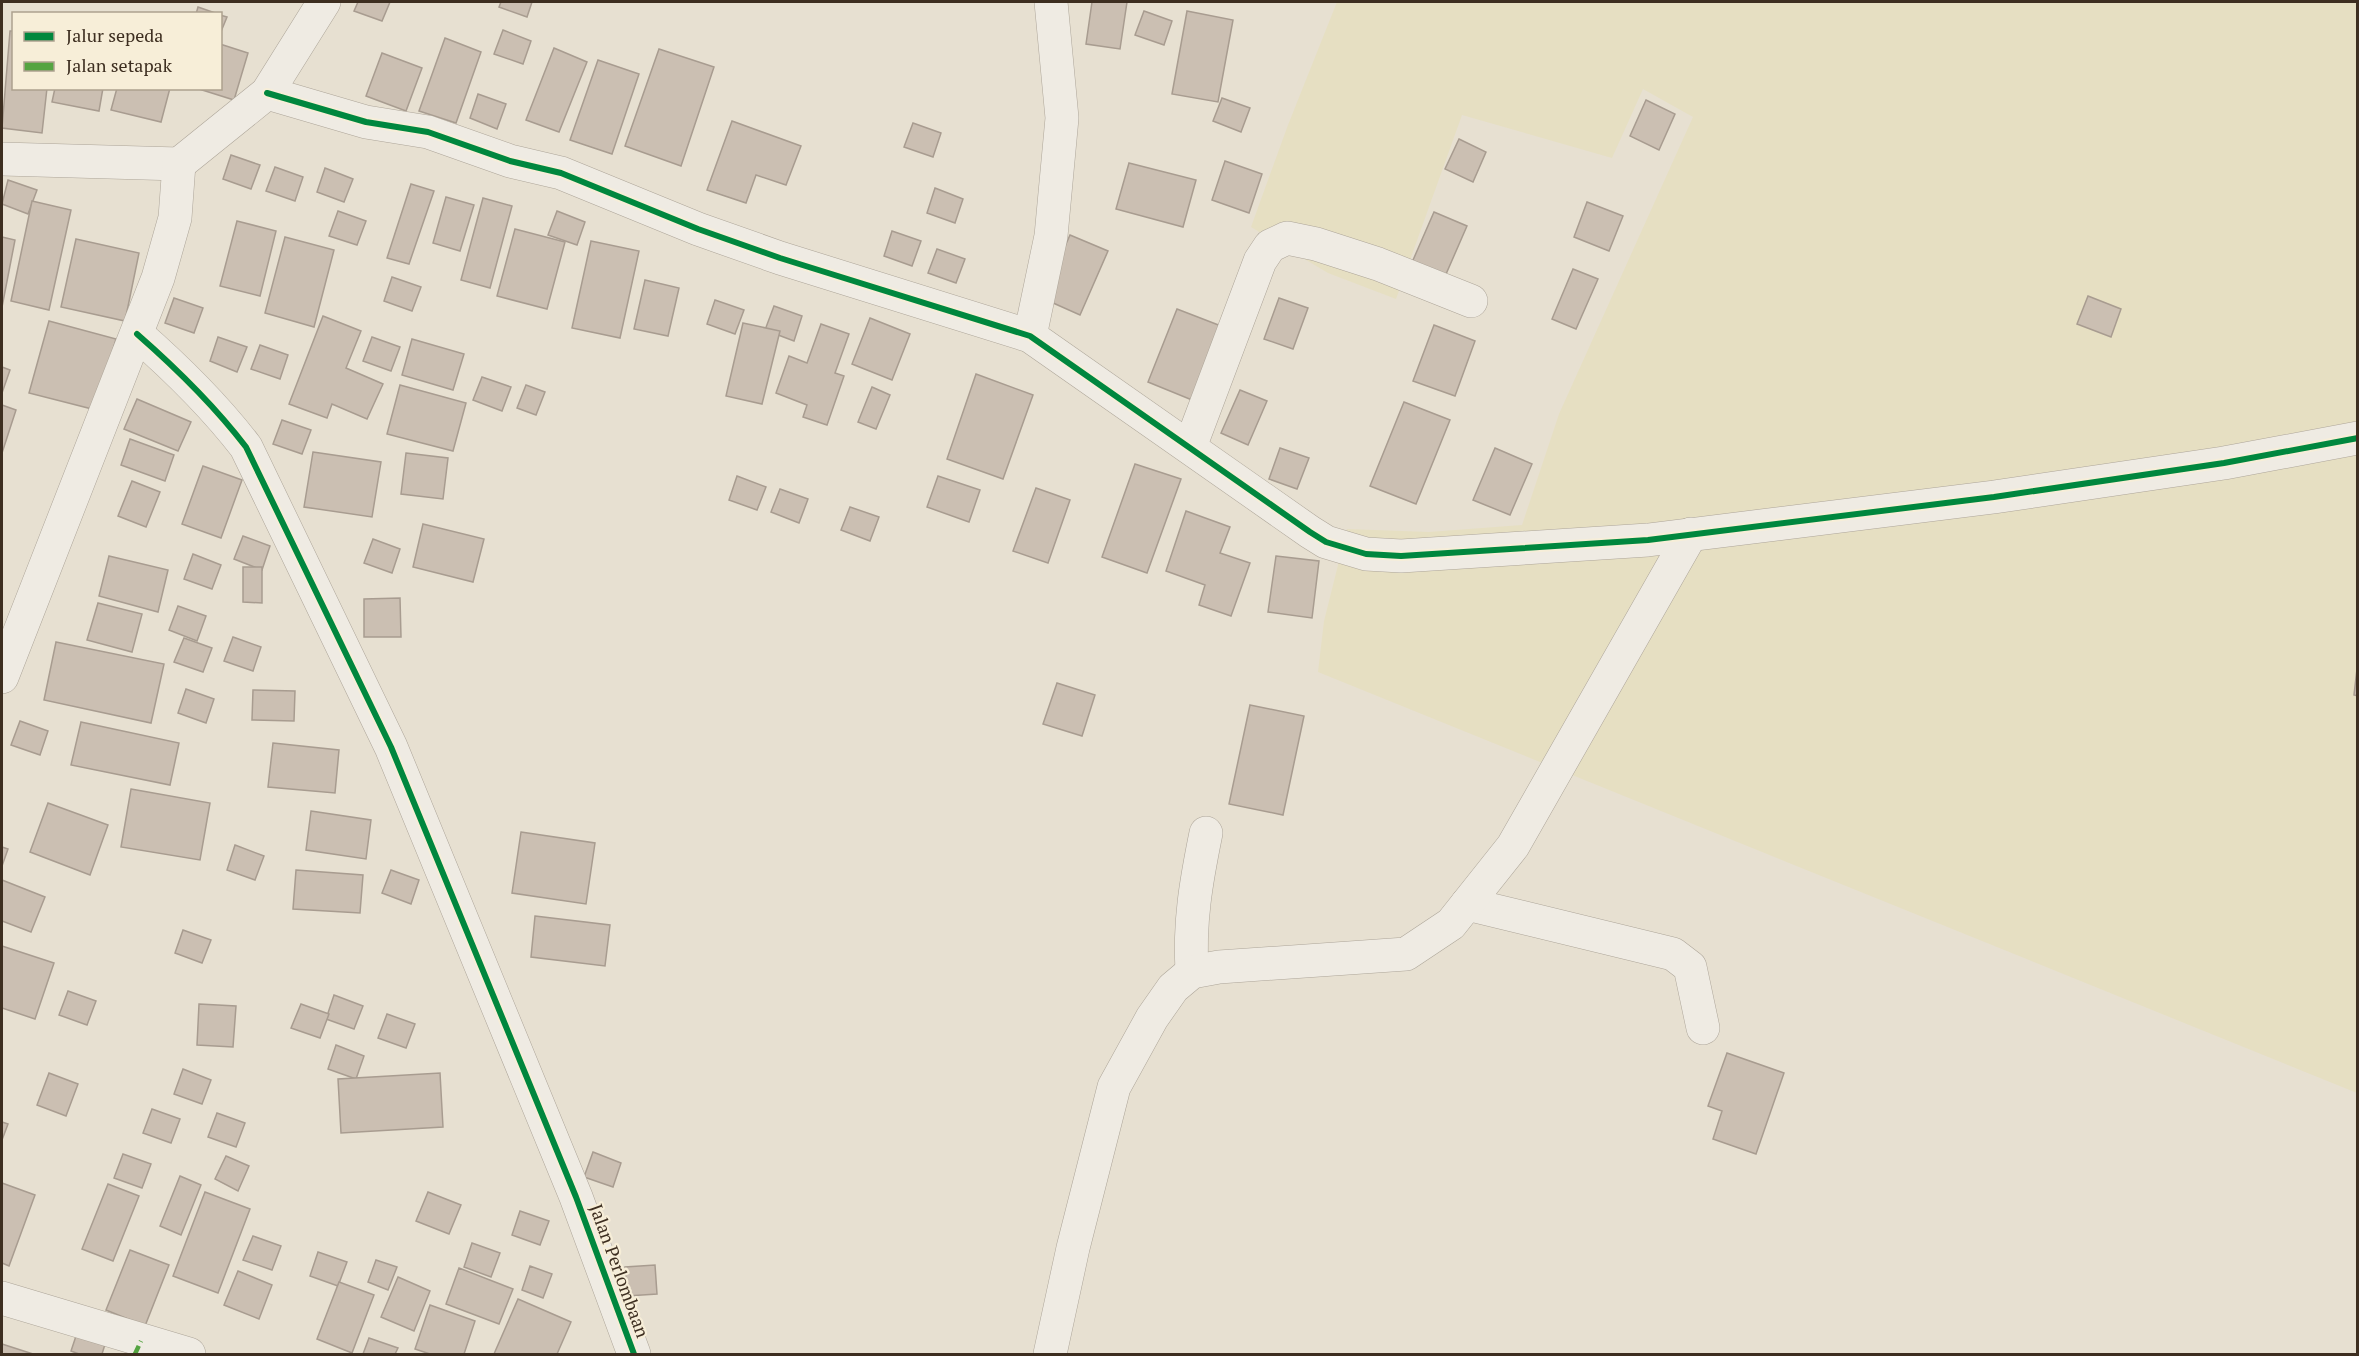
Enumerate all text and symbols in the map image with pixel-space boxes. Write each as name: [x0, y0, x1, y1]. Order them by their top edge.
legend: [12, 12, 222, 90]
text: Jalur sepeda: [66, 23, 163, 47]
text: Jalan setapak: [66, 53, 173, 77]
street label: Jalan Perlombaan: [585, 1201, 655, 1341]

